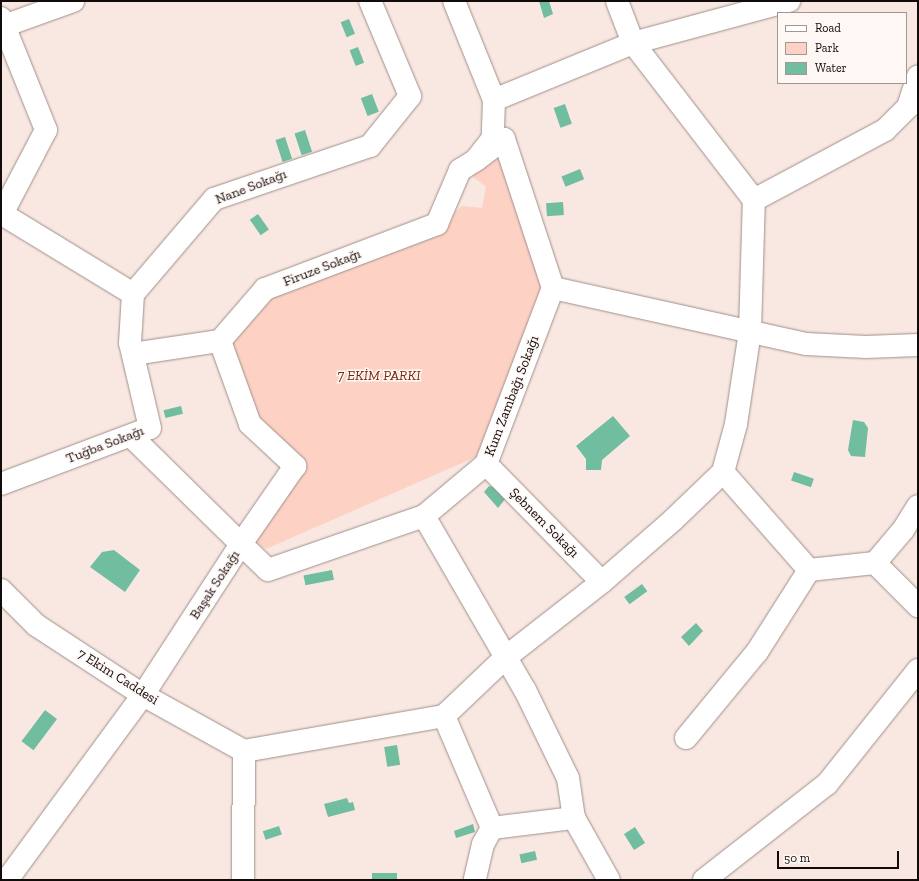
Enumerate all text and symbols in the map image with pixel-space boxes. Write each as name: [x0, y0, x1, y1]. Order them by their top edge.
legend: [777, 12, 907, 84]
text: Road: [815, 21, 841, 35]
text: Park: [815, 41, 839, 55]
text: Water: [815, 61, 847, 75]
street label: Nane Sokağı: [213, 166, 289, 208]
street label: Firuze Sokağı: [281, 245, 363, 291]
street label: Kum Zambağı Sokağı: [481, 333, 543, 459]
park label: 7 EKİM PARKI: [337, 368, 421, 384]
street label: Tuğba Sokağı: [64, 422, 146, 468]
street label: Şebnem Sokağı: [506, 485, 582, 561]
street label: Başak Sokağı: [186, 547, 244, 623]
street label: 7 Ekim Caddesi: [74, 645, 162, 709]
scale bar: [779, 843, 901, 869]
text: 50 m: [784, 851, 810, 865]

